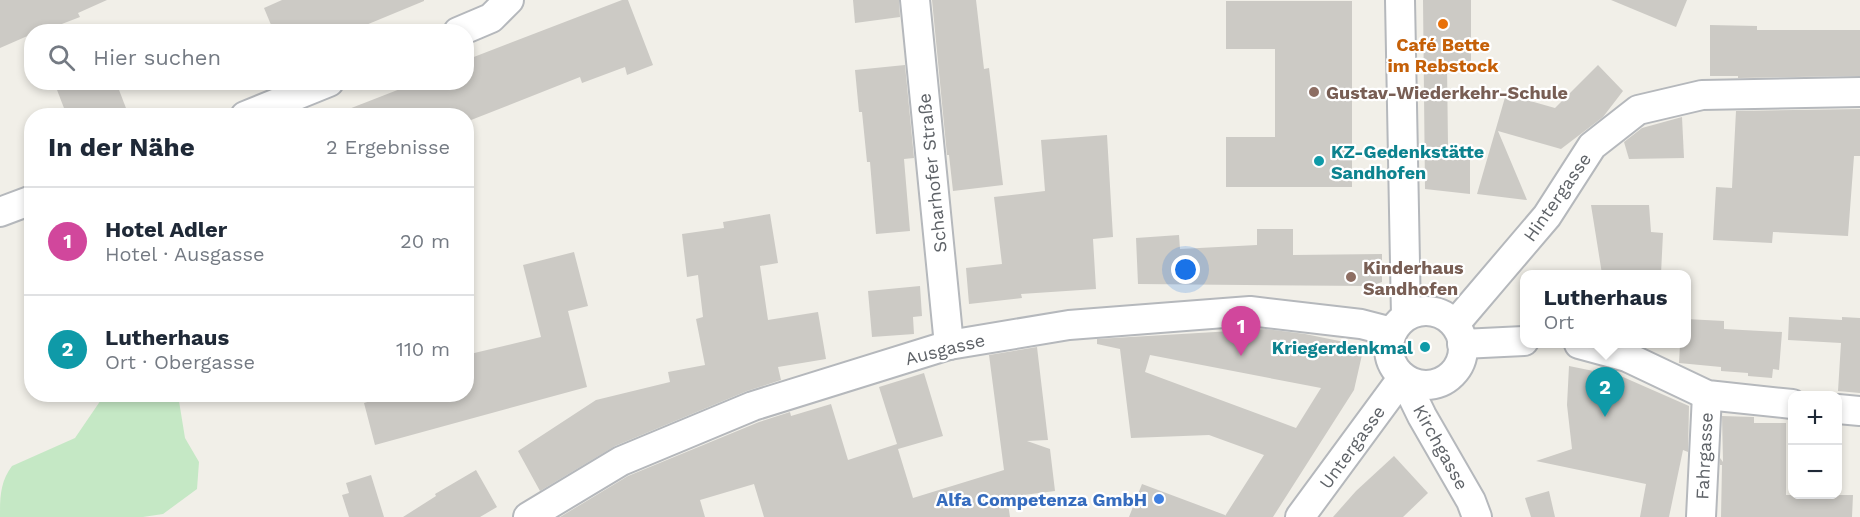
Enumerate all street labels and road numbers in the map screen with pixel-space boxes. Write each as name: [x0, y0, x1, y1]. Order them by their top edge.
street label: Scharhofer Straße: [913, 92, 951, 254]
street label: Hintergasse: [1519, 149, 1595, 245]
street label: Ausgasse: [903, 329, 987, 369]
street label: Untergasse: [1315, 401, 1389, 493]
street label: Kirchgasse: [1409, 401, 1473, 493]
street label: Fahrgasse: [1691, 412, 1717, 500]

